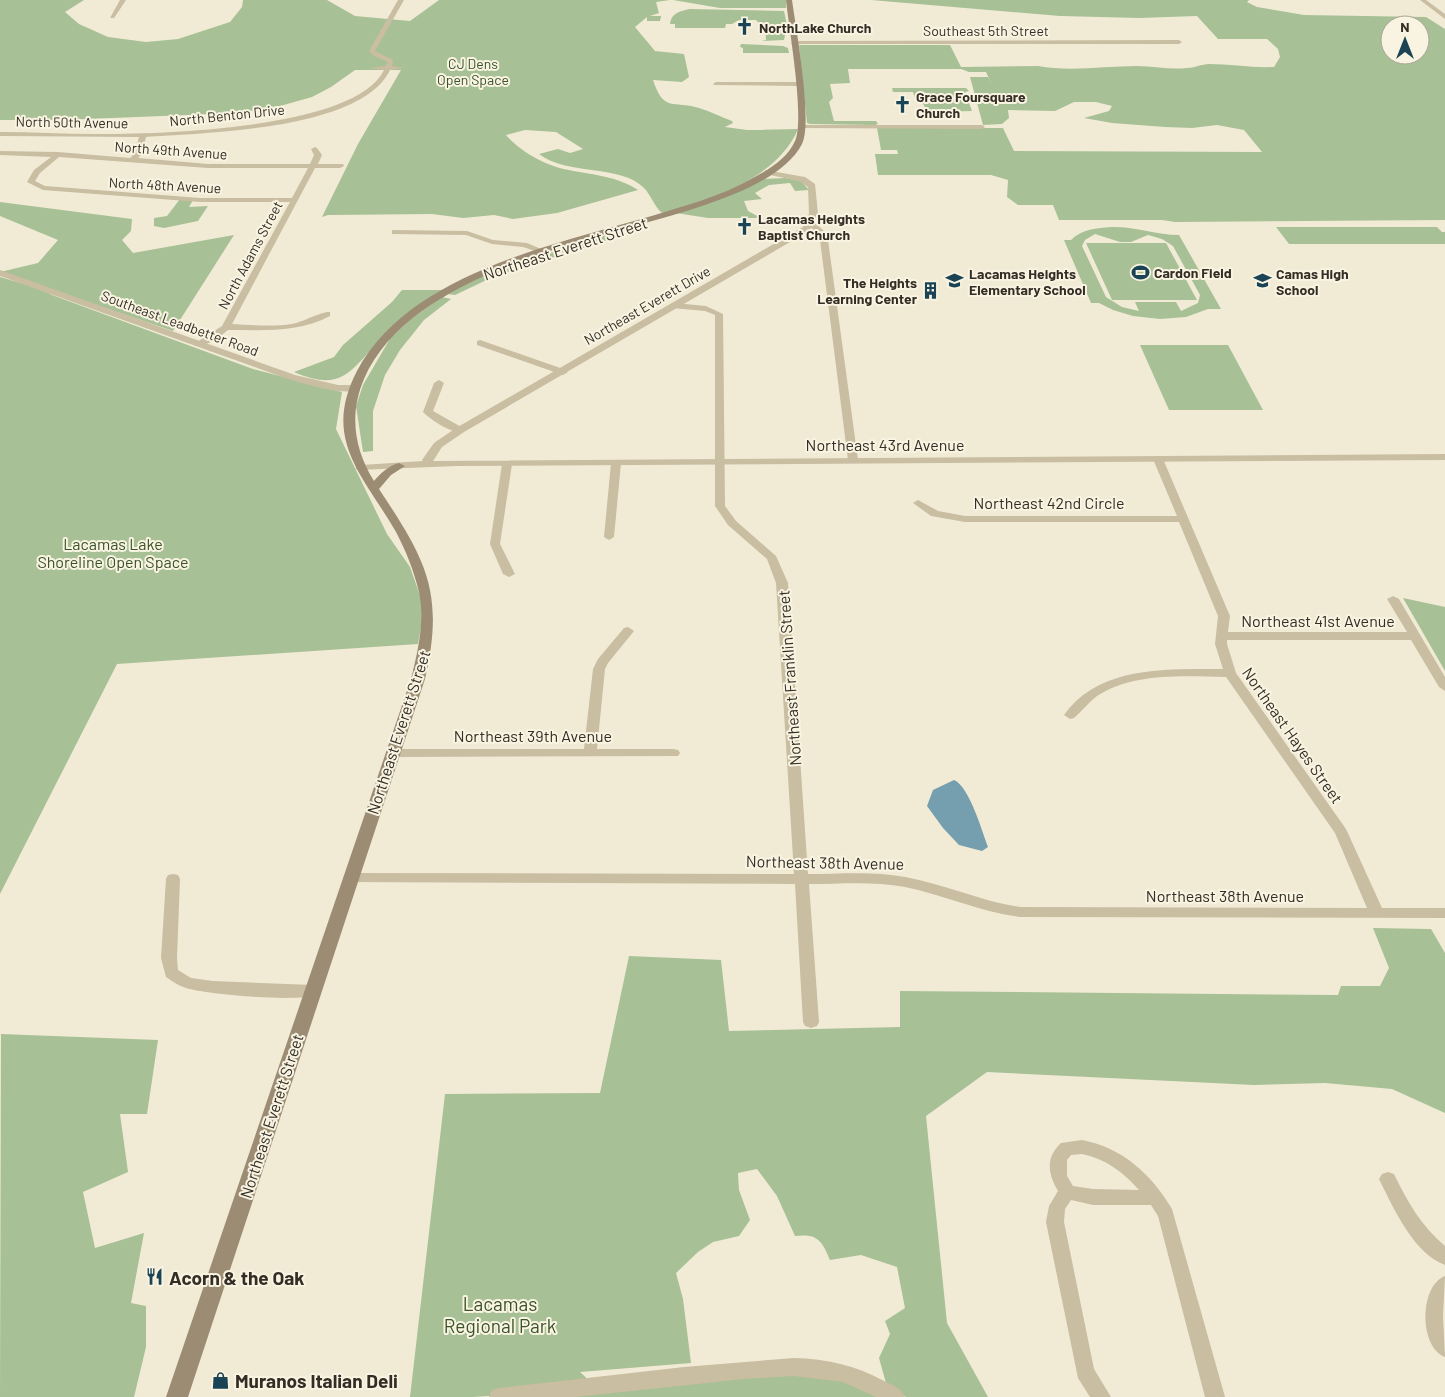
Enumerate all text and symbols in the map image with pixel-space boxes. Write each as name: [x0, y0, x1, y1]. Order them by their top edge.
north arrow: [1380, 15, 1430, 65]
church icon: NorthLake Church: [735, 17, 755, 37]
text: N: [1400, 18, 1410, 35]
place label: NorthLake Church: [759, 19, 871, 36]
street label: Southeast 5th Street: [923, 22, 1049, 39]
park label: CJ Dens Open Space: [437, 55, 509, 88]
place label: Grace Foursquare Church: [916, 88, 1026, 121]
church icon: Grace Foursquare Church: [892, 94, 912, 114]
street label: North Benton Drive: [169, 101, 285, 129]
street label: North 50th Avenue: [15, 113, 129, 131]
street label: North 49th Avenue: [114, 138, 228, 162]
street label: North 48th Avenue: [108, 174, 222, 196]
street label: North Adams Street: [214, 198, 286, 312]
place label: Lacamas Heights Baptist Church: [758, 210, 865, 243]
street label: Northeast Everett Street: [481, 212, 649, 284]
church icon: Lacamas Heights Baptist Church: [734, 216, 754, 236]
street label: Northeast Everett Drive: [581, 262, 713, 348]
sports icon: Cardon Field: [1130, 262, 1150, 282]
place label: Cardon Field: [1154, 264, 1232, 281]
place label: Lacamas Heights Elementary School: [969, 265, 1086, 298]
place label: Camas High School: [1276, 265, 1349, 298]
school or university icon: Lacamas Heights Elementary School: [945, 271, 965, 291]
school or university icon: Camas High School: [1252, 271, 1272, 291]
place label: The Heights Learning Center: [817, 274, 918, 307]
building icon: The Heights Learning Center: [921, 280, 941, 300]
street label: Southeast Leadbetter Road: [99, 287, 261, 359]
street label: Northeast 43rd Avenue: [806, 435, 964, 454]
street label: Northeast 42nd Circle: [973, 493, 1125, 512]
park label: Lacamas Lake Shoreline Open Space: [37, 534, 189, 571]
street label: Northeast Franklin Street: [773, 590, 805, 766]
street label: Northeast 41st Avenue: [1241, 611, 1395, 630]
street label: Northeast Everett Street: [362, 648, 434, 816]
street label: Northeast Hayes Street: [1239, 663, 1347, 807]
street label: Northeast 39th Avenue: [454, 726, 612, 745]
street label: Northeast 38th Avenue: [746, 851, 904, 873]
street label: Northeast 38th Avenue: [1146, 886, 1304, 905]
street label: Northeast Everett Street: [235, 1032, 307, 1200]
place label: Acorn & the Oak: [169, 1266, 304, 1289]
restaurant icon: Acorn & the Oak: [145, 1267, 165, 1287]
park label: Lacamas Regional Park: [444, 1292, 556, 1337]
place label: Muranos Italian Deli: [235, 1369, 398, 1392]
shop icon: Muranos Italian Deli: [211, 1370, 231, 1390]

